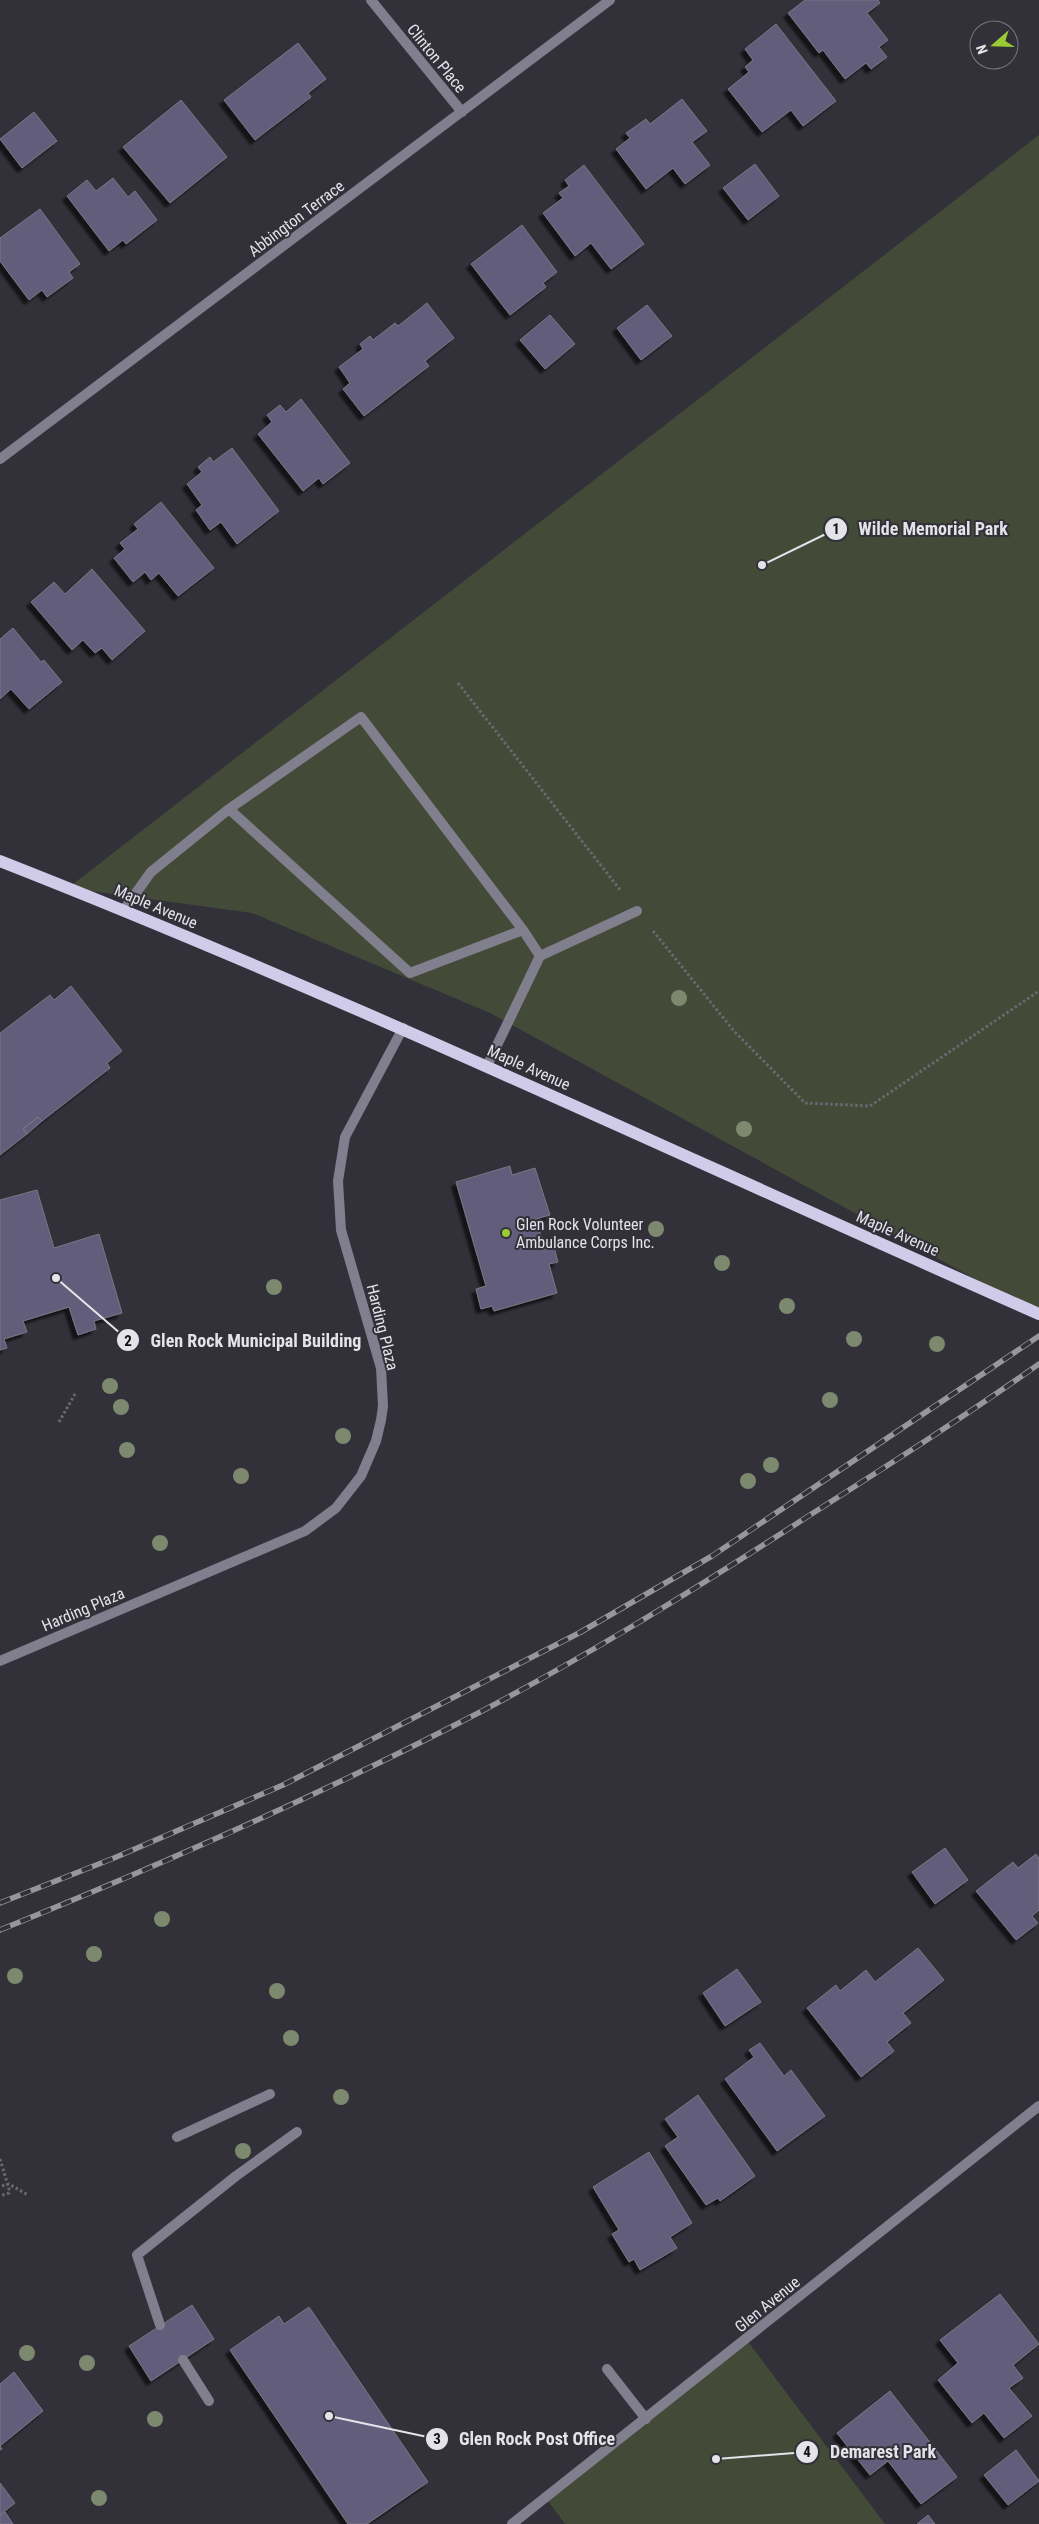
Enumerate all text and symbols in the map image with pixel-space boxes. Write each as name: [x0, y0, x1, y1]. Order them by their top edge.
street label: Clinton Place: [403, 20, 470, 97]
north arrow: [969, 20, 1019, 70]
text: N: [973, 43, 991, 56]
street label: Abbington Terrace: [245, 176, 348, 261]
callout: Wilde Memorial Park: [823, 512, 1018, 545]
text: Wilde Memorial Park: [858, 518, 1008, 539]
text: 1: [832, 520, 840, 538]
street label: Maple Avenue: [111, 880, 200, 933]
street label: Maple Avenue: [484, 1041, 573, 1094]
street label: Maple Avenue: [853, 1207, 942, 1260]
place label: Glen Rock Volunteer Ambulance Corps Inc.: [516, 1215, 655, 1252]
marker: Glen Rock Volunteer Ambulance Corps Inc.: [500, 1227, 512, 1239]
street label: Harding Plaza: [363, 1282, 402, 1372]
callout: Glen Rock Municipal Building: [116, 1324, 371, 1357]
text: Glen Rock Municipal Building: [151, 1330, 361, 1351]
text: 2: [124, 1332, 132, 1350]
street label: Harding Plaza: [39, 1583, 127, 1635]
street label: Glen Avenue: [731, 2272, 804, 2336]
callout: Glen Rock Post Office: [424, 2422, 625, 2455]
text: Glen Rock Post Office: [459, 2428, 615, 2449]
text: 3: [433, 2430, 441, 2448]
callout: Demarest Park: [795, 2435, 946, 2468]
text: Demarest Park: [830, 2441, 936, 2462]
text: 4: [803, 2443, 811, 2461]

